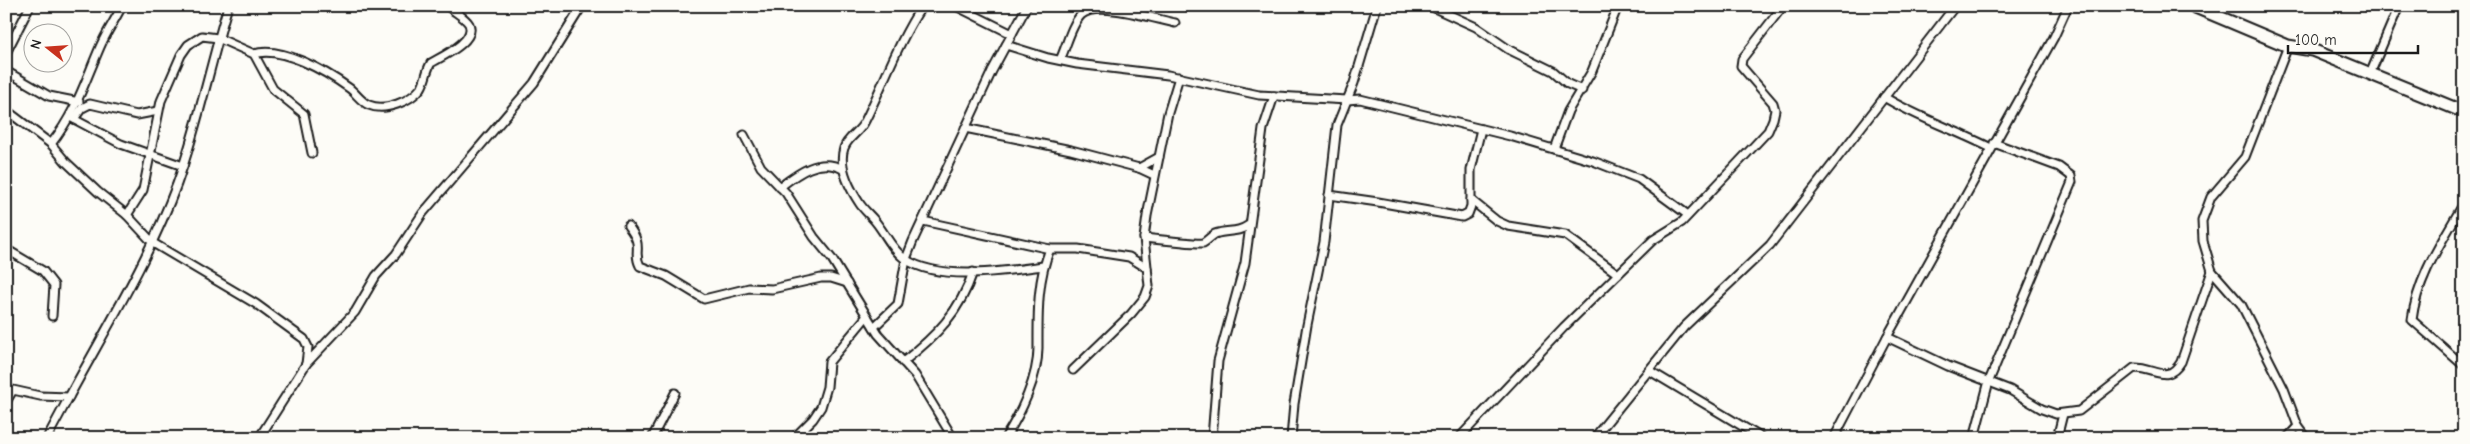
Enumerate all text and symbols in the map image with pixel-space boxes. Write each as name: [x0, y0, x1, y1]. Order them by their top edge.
north arrow: [22, 22, 72, 72]
scale bar: [2288, 22, 2418, 54]
text: 100 m: [2295, 31, 2337, 49]
text: N: [27, 37, 46, 51]

